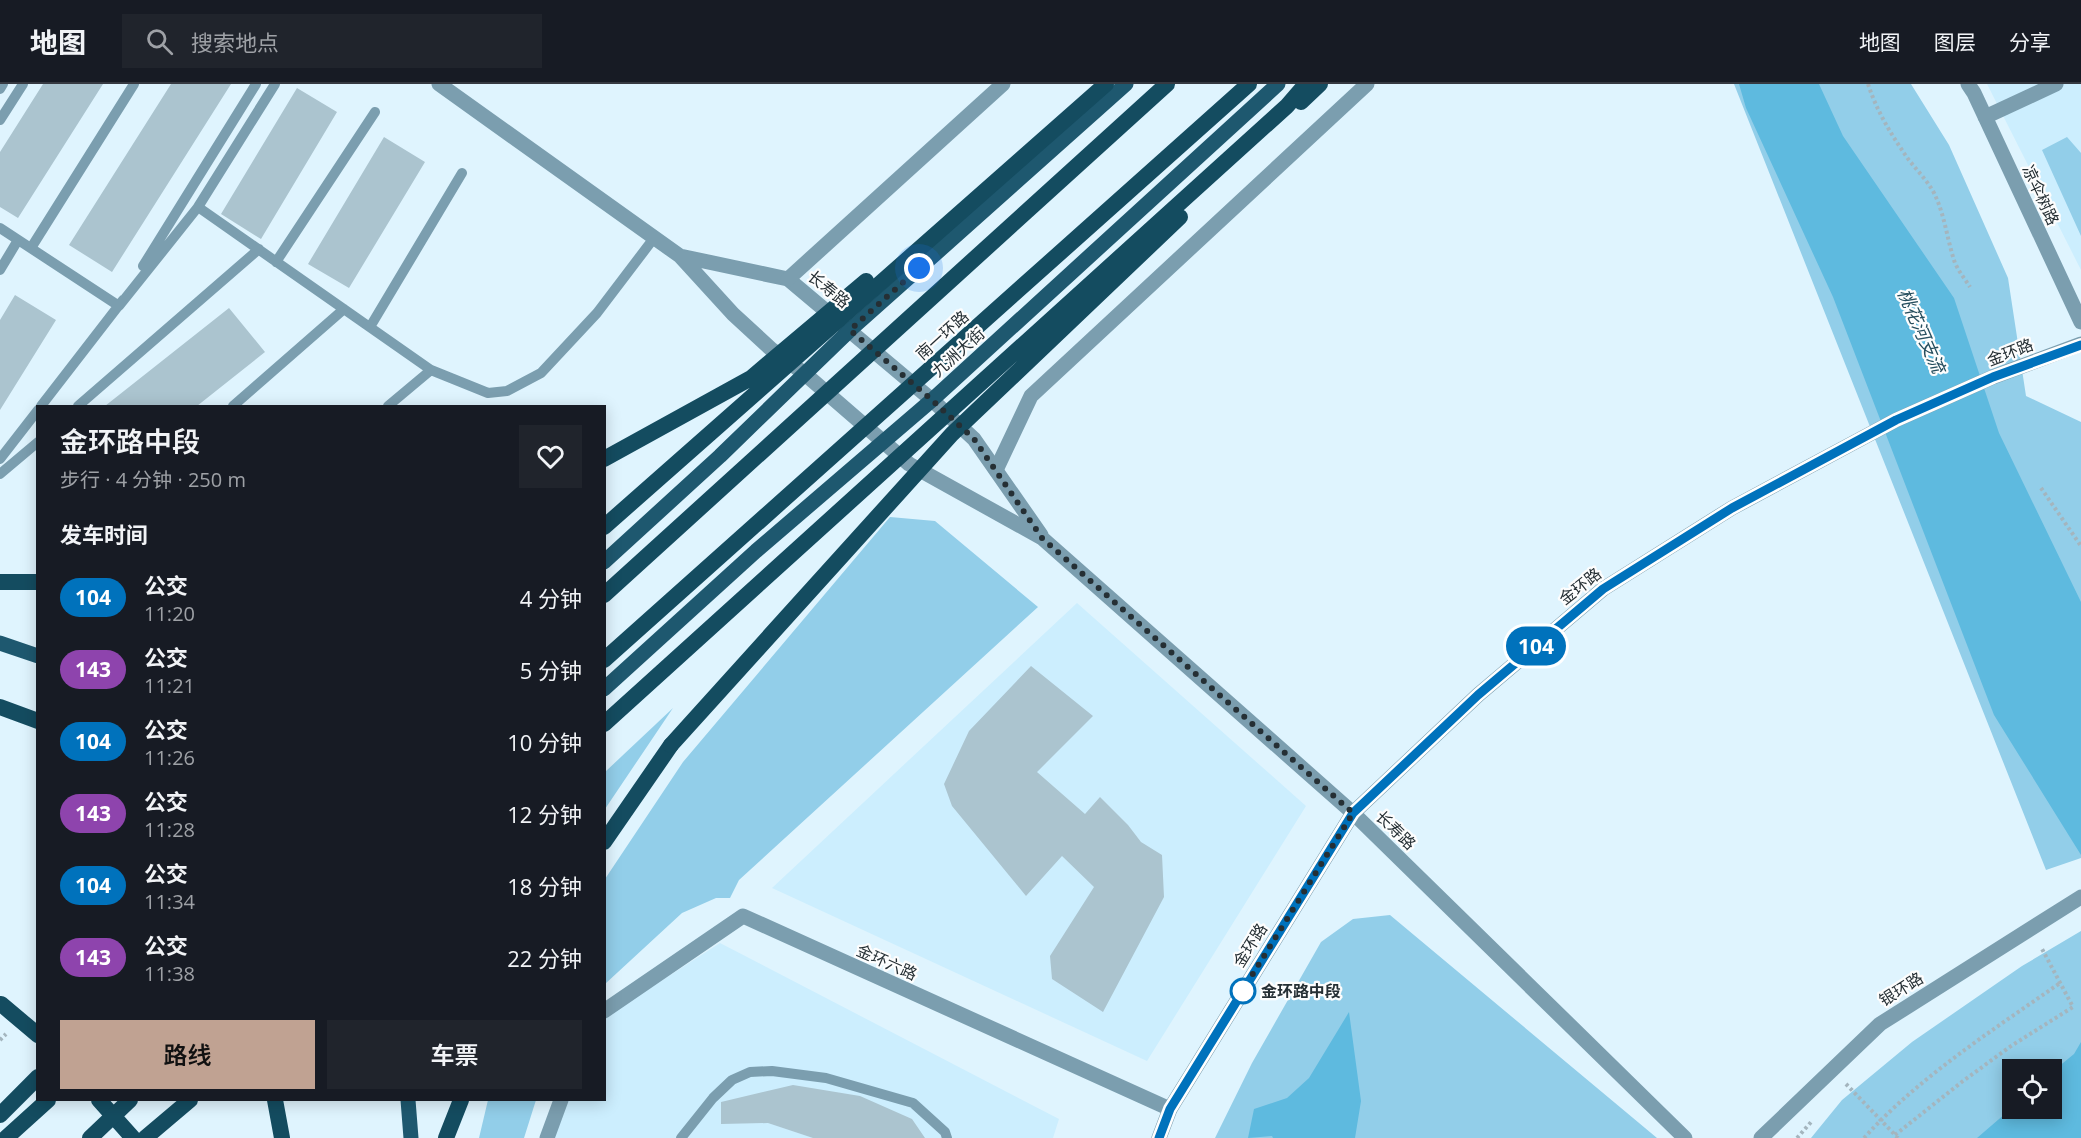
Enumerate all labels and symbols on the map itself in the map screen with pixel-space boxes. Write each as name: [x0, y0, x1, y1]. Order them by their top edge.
street label: 凉伞树路: [2018, 161, 2064, 229]
your location: [904, 253, 934, 283]
street label: 长寿路: [803, 265, 855, 313]
water label: 桃花河支流: [1893, 285, 1952, 379]
street label: 南一环路: [911, 305, 973, 365]
street label: 九洲大街: [927, 322, 989, 382]
street label: 金环路: [1984, 333, 2036, 371]
street label: 金环路: [1554, 563, 1606, 609]
line badge: 104: [1502, 626, 1570, 666]
street label: 长寿路: [1371, 805, 1421, 855]
street label: 金环路: [1228, 919, 1272, 971]
street label: 金环六路: [853, 939, 921, 985]
street label: 银环路: [1875, 967, 1927, 1011]
marker: 金环路中段: [1230, 978, 1256, 1004]
place label: 金环路中段: [1261, 980, 1341, 1002]

